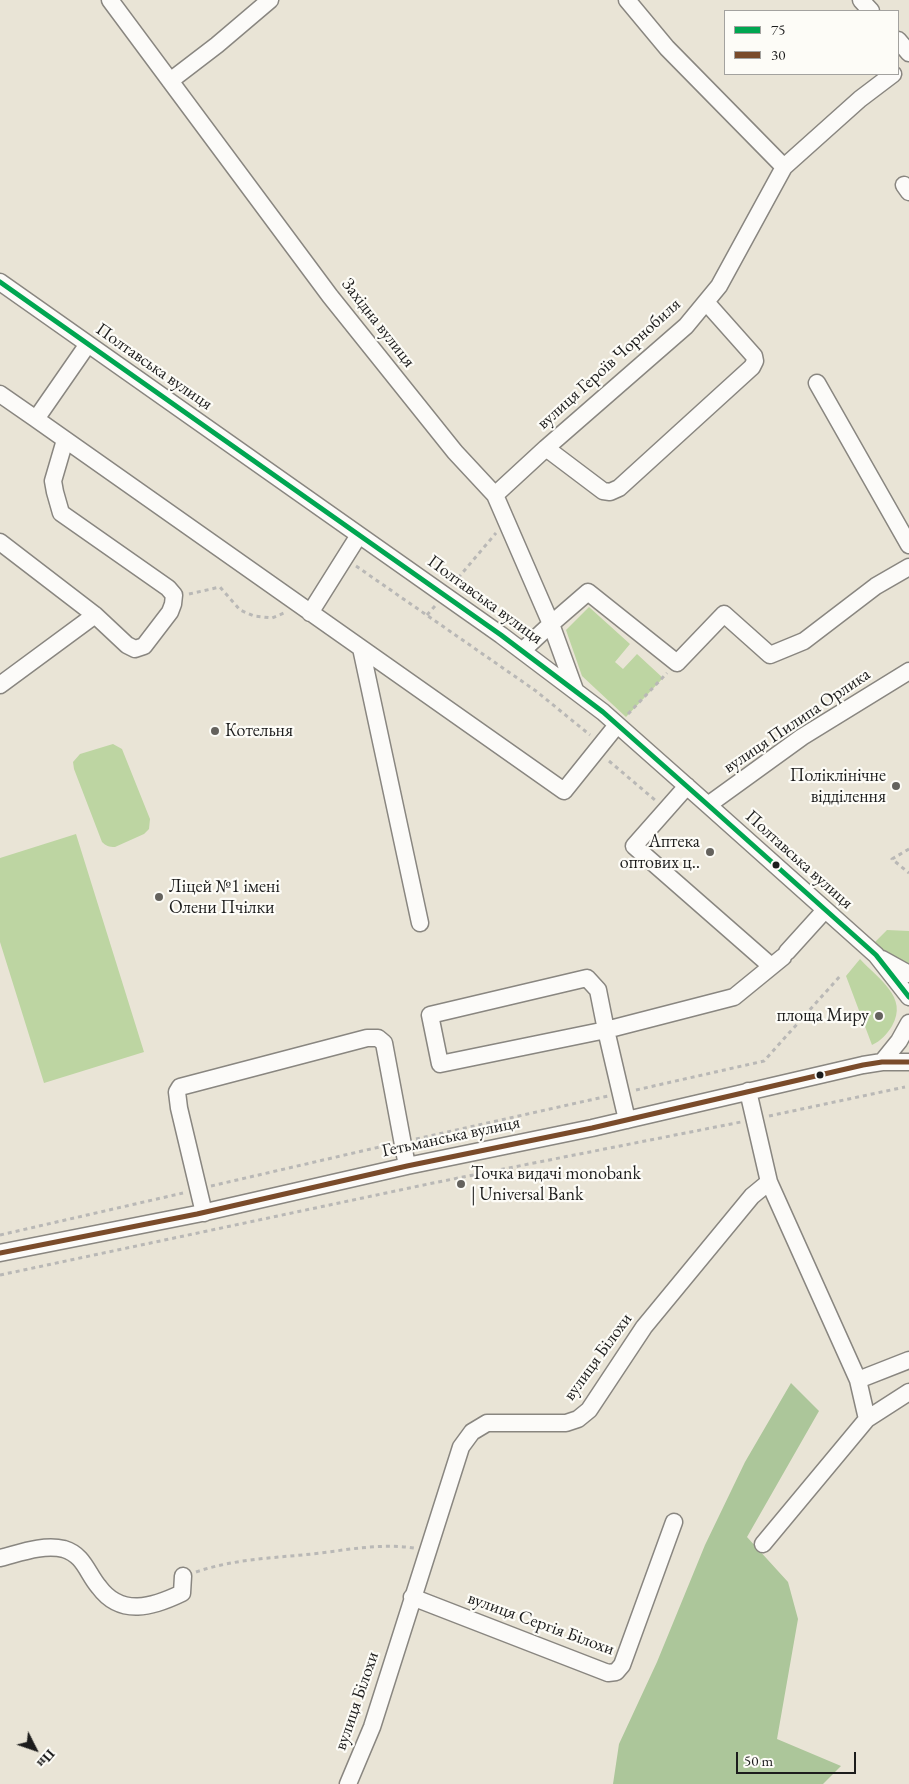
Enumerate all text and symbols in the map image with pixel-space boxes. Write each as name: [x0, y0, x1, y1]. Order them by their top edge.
legend: [724, 10, 899, 75]
text: 75: [771, 20, 785, 39]
text: 30: [771, 45, 785, 64]
street label: Західна вулиця: [337, 274, 419, 372]
street label: вулиця Героїв Чорнобиля: [533, 294, 685, 434]
street label: Полтавська вулиця: [91, 319, 217, 415]
street label: Полтавська вулиця: [423, 551, 547, 649]
street label: вулиця Пилипа Орлика: [719, 664, 875, 778]
place label: Котельня: [225, 720, 293, 742]
marker: Котельня: [209, 725, 221, 737]
place label: Поліклінічне відділення: [790, 765, 886, 808]
marker: Поліклінічне відділення: [890, 780, 902, 792]
street label: Полтавська вулиця: [741, 806, 857, 914]
place label: Аптека оптових ц‥: [620, 831, 700, 874]
marker: Аптека оптових ц‥: [704, 846, 716, 858]
unlabelled marker: [771, 860, 781, 870]
place label: Ліцей №1 імені Олени Пчілки: [169, 876, 280, 919]
marker: Ліцей №1 імені Олени Пчілки: [153, 891, 165, 903]
place label: площа Миру: [777, 1005, 869, 1027]
marker: площа Миру: [873, 1010, 885, 1022]
unlabelled marker: [815, 1070, 825, 1080]
street label: Гетьманська вулиця: [380, 1112, 522, 1162]
place label: Точка видачі monobank | Universal Bank: [471, 1163, 641, 1206]
marker: Точка видачі monobank | Universal Bank: [455, 1178, 467, 1190]
street label: вулиця Білохи: [559, 1309, 637, 1405]
street label: вулиця Сергія Білохи: [465, 1587, 617, 1661]
street label: вулиця Білохи: [330, 1649, 384, 1753]
north arrow: [10, 1724, 60, 1774]
scale bar: [739, 1742, 859, 1774]
text: Пн: [33, 1746, 59, 1772]
text: 50 m: [744, 1751, 773, 1770]

